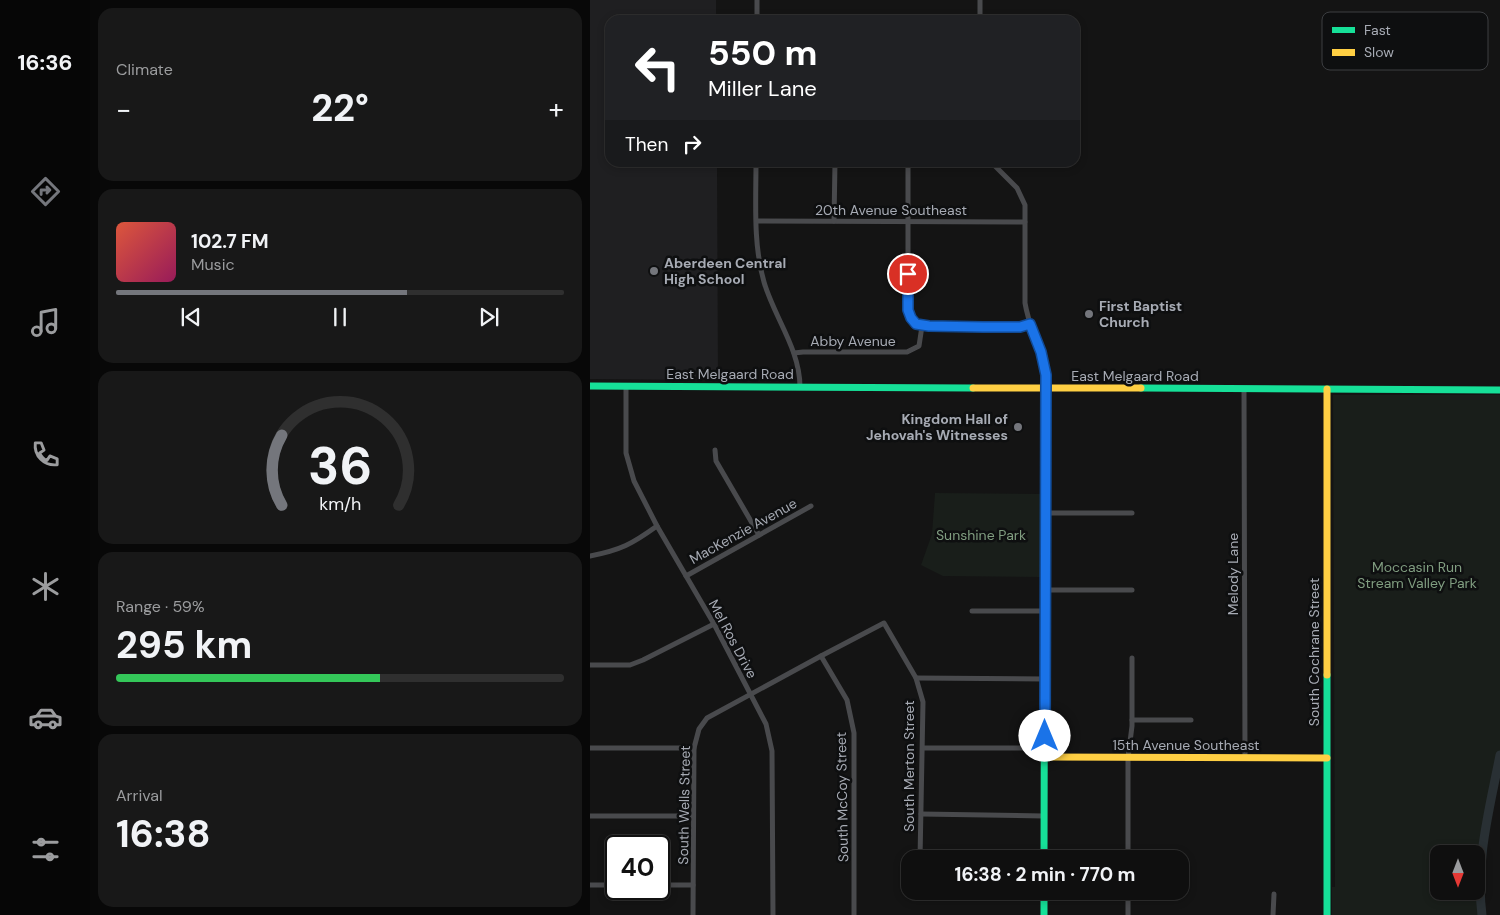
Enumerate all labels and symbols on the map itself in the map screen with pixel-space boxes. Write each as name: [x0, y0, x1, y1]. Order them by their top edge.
legend: [1322, 12, 1488, 70]
text: Fast: [1364, 21, 1391, 39]
text: Slow: [1364, 43, 1394, 61]
street label: 20th Avenue Southeast: [815, 201, 967, 219]
pin: [887, 253, 929, 295]
place label: Aberdeen Central High School: [664, 254, 786, 288]
marker: Aberdeen Central High School: [648, 265, 660, 277]
place label: First Baptist Church: [1099, 297, 1182, 331]
marker: First Baptist Church: [1083, 308, 1095, 320]
street label: Abby Avenue: [810, 332, 896, 350]
street label: East Melgaard Road: [666, 365, 794, 383]
street label: East Melgaard Road: [1071, 367, 1199, 385]
place label: Kingdom Hall of Jehovah's Witnesses: [866, 410, 1008, 444]
marker: Kingdom Hall of Jehovah's Witnesses: [1012, 421, 1024, 433]
street label: MacKenzie Avenue: [686, 494, 800, 568]
park label: Sunshine Park: [936, 526, 1026, 544]
street label: Melody Lane: [1224, 533, 1242, 615]
park label: Moccasin Run Stream Valley Park: [1357, 558, 1477, 592]
street label: South Cochrane Street: [1305, 578, 1323, 726]
street label: Mel Ros Drive: [705, 597, 761, 682]
street label: South Merton Street: [900, 700, 918, 832]
position arrow: [1018, 709, 1070, 761]
street label: South McCoy Street: [832, 732, 852, 862]
street label: 15th Avenue Southeast: [1112, 736, 1260, 754]
street label: South Wells Street: [674, 745, 694, 865]
speed limit sign: 40: [605, 835, 670, 900]
north arrow: [1430, 845, 1485, 900]

